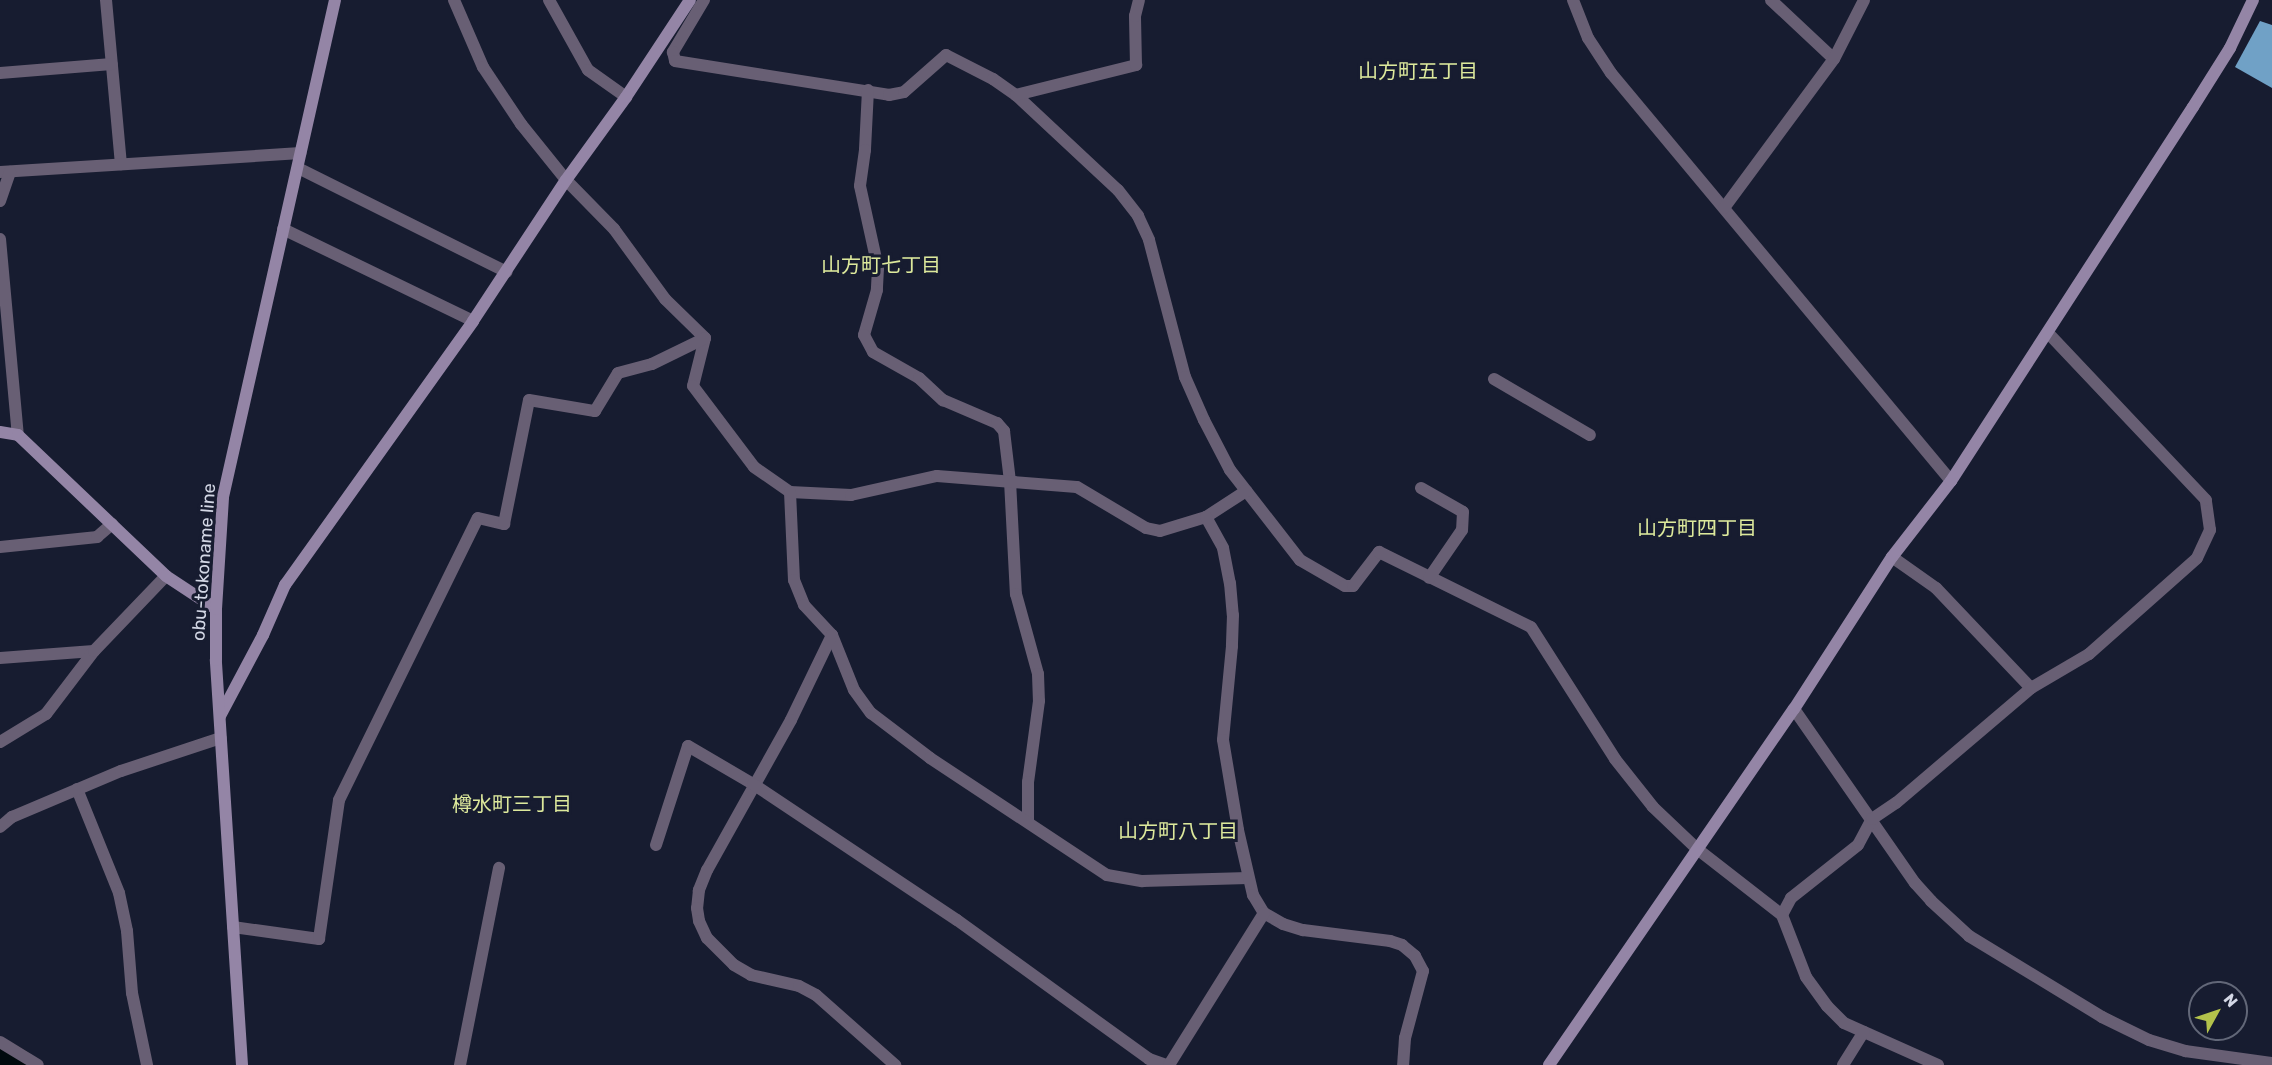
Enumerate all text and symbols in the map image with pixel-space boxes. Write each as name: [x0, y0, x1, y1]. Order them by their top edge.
district label: 山方町五丁目: [1358, 59, 1478, 83]
district label: 山方町七丁目: [821, 253, 941, 277]
street label: obu-tokoname line: [188, 482, 220, 642]
district label: 山方町四丁目: [1637, 516, 1757, 540]
district label: 樽水町三丁目: [452, 792, 572, 816]
district label: 山方町八丁目: [1118, 819, 1238, 843]
north arrow: [2188, 981, 2248, 1041]
text: N: [2220, 990, 2242, 1011]

